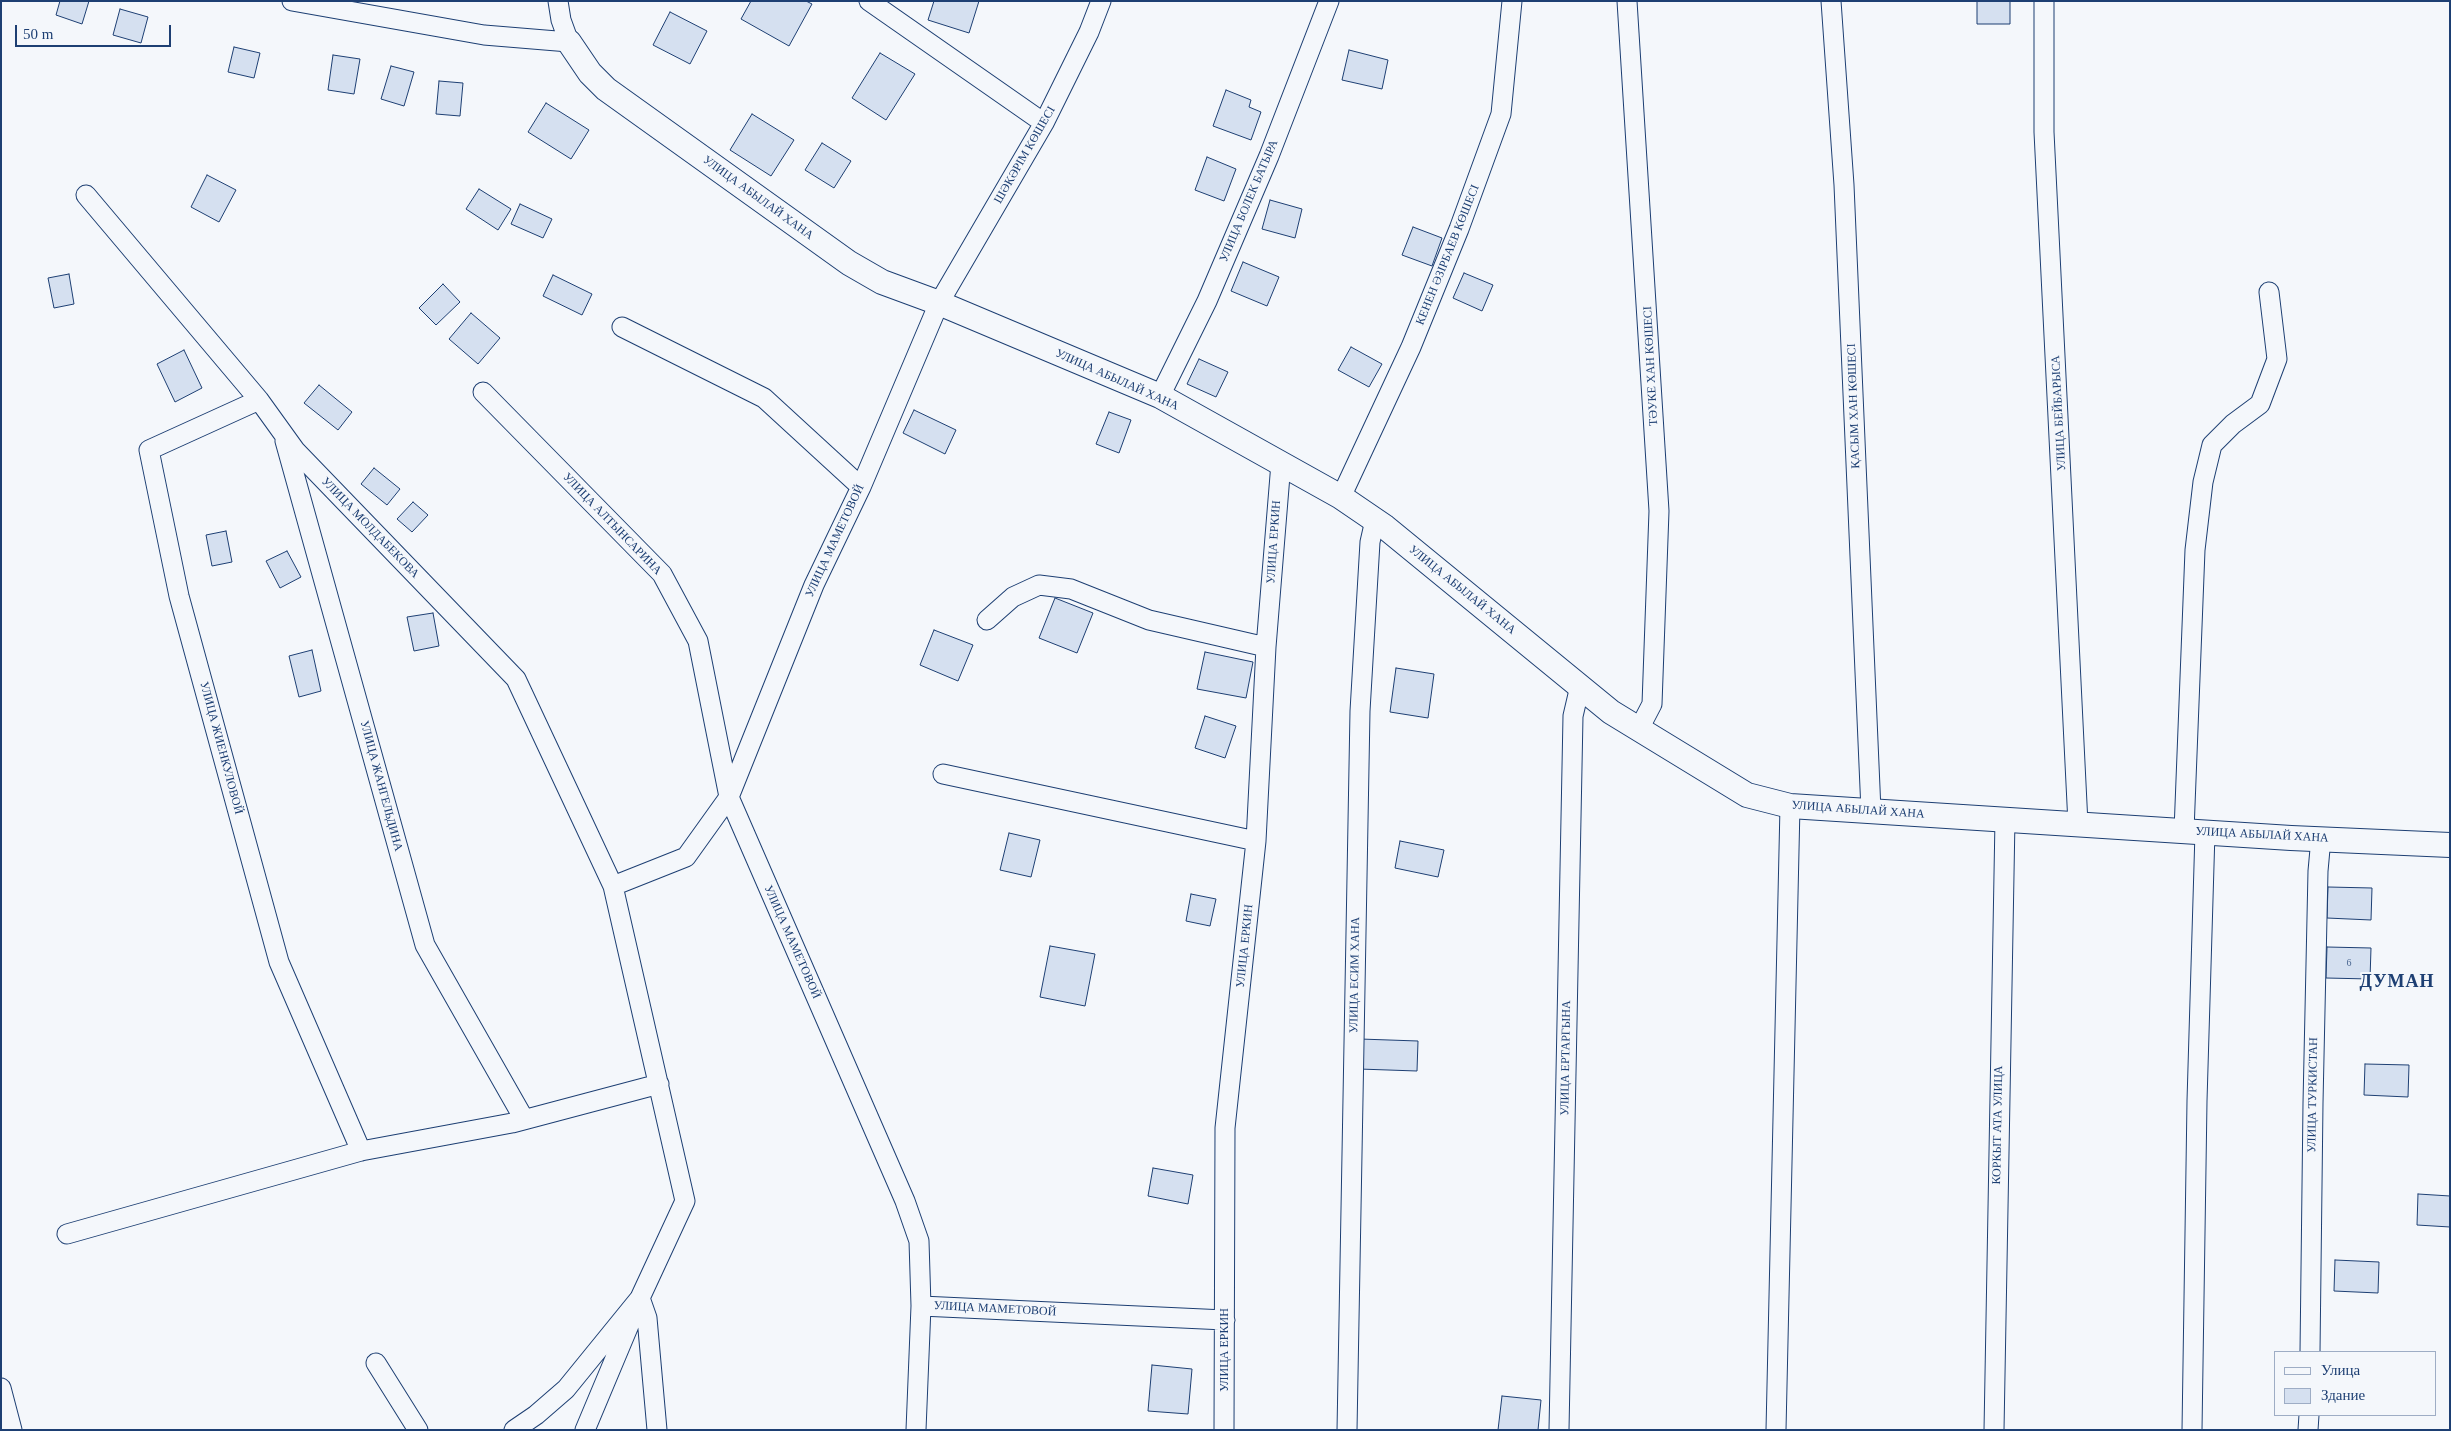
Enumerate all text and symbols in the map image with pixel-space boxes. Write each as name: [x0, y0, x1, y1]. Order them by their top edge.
scale bar: [18, 15, 174, 47]
text: 50 m: [23, 26, 53, 42]
street label: ШӘКӘРІМ КӨШЕСІ: [991, 104, 1059, 206]
street label: УЛИЦА БОЛЕК БАТЫРА: [1217, 138, 1281, 264]
street label: УЛИЦА АБЫЛАЙ ХАНА: [700, 153, 816, 243]
street label: КЕНЕН ӘЗІРБАЕВ КӨШЕСІ: [1413, 183, 1483, 327]
street label: ТӘУКЕ ХАН КӨШЕСІ: [1641, 306, 1661, 426]
street label: ҚАСЫМ ХАН КӨШЕСІ: [1845, 343, 1863, 469]
street label: УЛИЦА АБЫЛАЙ ХАНА: [1053, 346, 1181, 414]
street label: УЛИЦА БЕЙБАРЫСА: [2049, 355, 2069, 471]
street label: УЛИЦА АЛТЫНСАРИНА: [559, 470, 665, 578]
street label: УЛИЦА МОЛДАБЕКОВА: [318, 475, 422, 581]
street label: УЛИЦА МАМЕТОВОЙ: [803, 482, 867, 600]
street label: УЛИЦА ЕРКИН: [1264, 500, 1284, 584]
street label: УЛИЦА АБЫЛАЙ ХАНА: [1406, 542, 1518, 638]
street label: УЛИЦА ЖИЕНКУЛОВОЙ: [196, 680, 246, 816]
street label: УЛИЦА ЖАНГЕЛЬДИНА: [357, 719, 405, 853]
street label: УЛИЦА АБЫЛАЙ ХАНА: [1791, 798, 1925, 822]
street label: УЛИЦА АБЫЛАЙ ХАНА: [2195, 824, 2329, 846]
street label: УЛИЦА МАМЕТОВОЙ: [760, 883, 824, 1001]
street label: УЛИЦА ЕРКИН: [1233, 904, 1257, 988]
street label: УЛИЦА ЕСИМ ХАНА: [1347, 917, 1363, 1033]
house number: 6: [2346, 957, 2352, 969]
district label: ДУМАН: [2359, 971, 2435, 993]
street label: УЛИЦА ЕРТАРГЫНА: [1558, 1000, 1574, 1116]
street label: УЛИЦА ТУРКИСТАН: [2305, 1037, 2321, 1153]
street label: КОРКЫТ АТА УЛИЦА: [1990, 1065, 2006, 1185]
street label: УЛИЦА МАМЕТОВОЙ: [933, 1299, 1057, 1319]
street label: УЛИЦА ЕРКИН: [1218, 1308, 1232, 1392]
legend: [2274, 1351, 2436, 1416]
text: Улица: [2321, 1362, 2360, 1378]
text: Здание: [2321, 1387, 2365, 1403]

